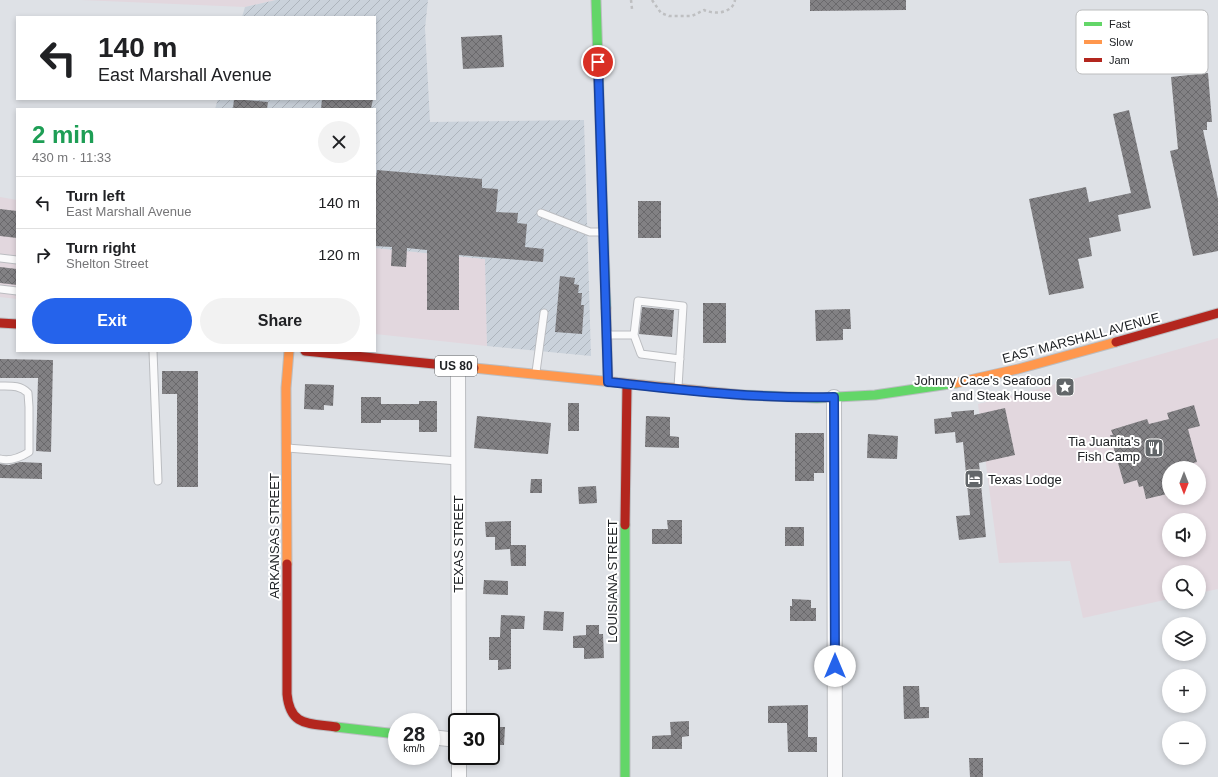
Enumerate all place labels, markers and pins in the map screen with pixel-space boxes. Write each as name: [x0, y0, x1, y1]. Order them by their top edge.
pin: [581, 45, 615, 79]
place label: Johnny Cace's Seafood and Steak House: [914, 373, 1051, 403]
place icon: Johnny Cace's Seafood and Steak House: [1054, 376, 1076, 398]
place label: Tia Juanita's Fish Camp: [1068, 434, 1140, 464]
restaurant icon: Tia Juanita's Fish Camp: [1143, 437, 1165, 459]
hotel icon: Texas Lodge: [963, 468, 985, 490]
place label: Texas Lodge: [988, 472, 1062, 487]

